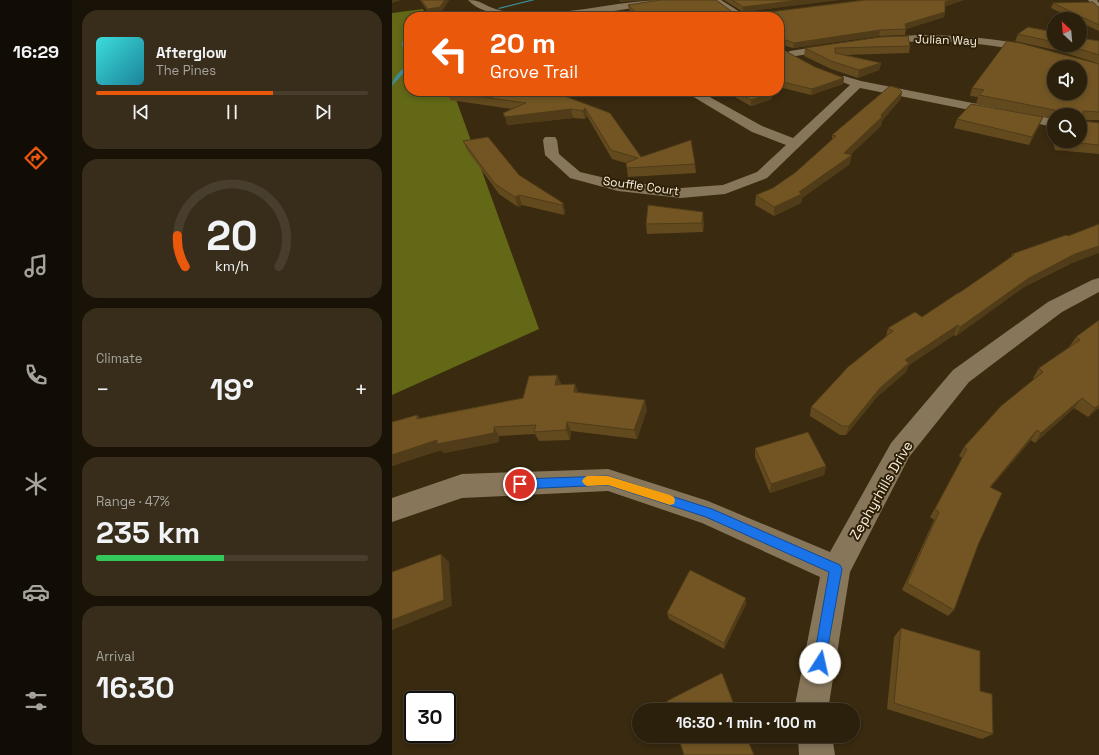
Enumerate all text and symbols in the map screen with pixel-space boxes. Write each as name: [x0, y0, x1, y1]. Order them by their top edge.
north arrow: [1047, 12, 1087, 52]
map controls: [1047, 12, 1087, 148]
text: 20 m: [490, 25, 556, 61]
icon: left: [424, 28, 476, 80]
street label: Julian Way: [915, 31, 977, 49]
text: 16:29: [13, 40, 59, 63]
text: Afterglow: [156, 43, 227, 62]
text: Grove Trail: [490, 60, 578, 83]
button: sound: [1047, 60, 1087, 100]
text: The Pines: [156, 62, 216, 79]
icon: previous: [130, 101, 152, 123]
icon: pause: [221, 101, 243, 123]
icon: next: [312, 101, 334, 123]
button: search: [1047, 108, 1087, 148]
icon: directions: [22, 144, 50, 172]
street label: Souffle Court: [602, 173, 680, 199]
text: 20: [206, 208, 258, 261]
icon: music: [22, 252, 50, 280]
text: km/h: [215, 256, 249, 274]
text: Climate: [96, 350, 142, 367]
icon: phone: [22, 361, 50, 389]
text: 19°: [210, 370, 254, 409]
text: −: [96, 375, 110, 403]
text: +: [354, 375, 368, 403]
street label: Zephyrhills Drive: [845, 437, 917, 543]
pin: [503, 467, 537, 501]
icon: climate: [22, 470, 50, 498]
icon: arrive: [509, 473, 531, 495]
text: Range · 47%: [96, 493, 170, 510]
text: 235 km: [96, 513, 200, 552]
icon: car: [22, 578, 50, 606]
position arrow: [799, 642, 841, 684]
text: Arrival: [96, 648, 135, 665]
text: 16:30: [96, 668, 175, 707]
icon: filters: [22, 687, 50, 715]
speed limit sign: 30: [404, 691, 456, 743]
text: 16:30 · 1 min · 100 m: [676, 713, 816, 732]

